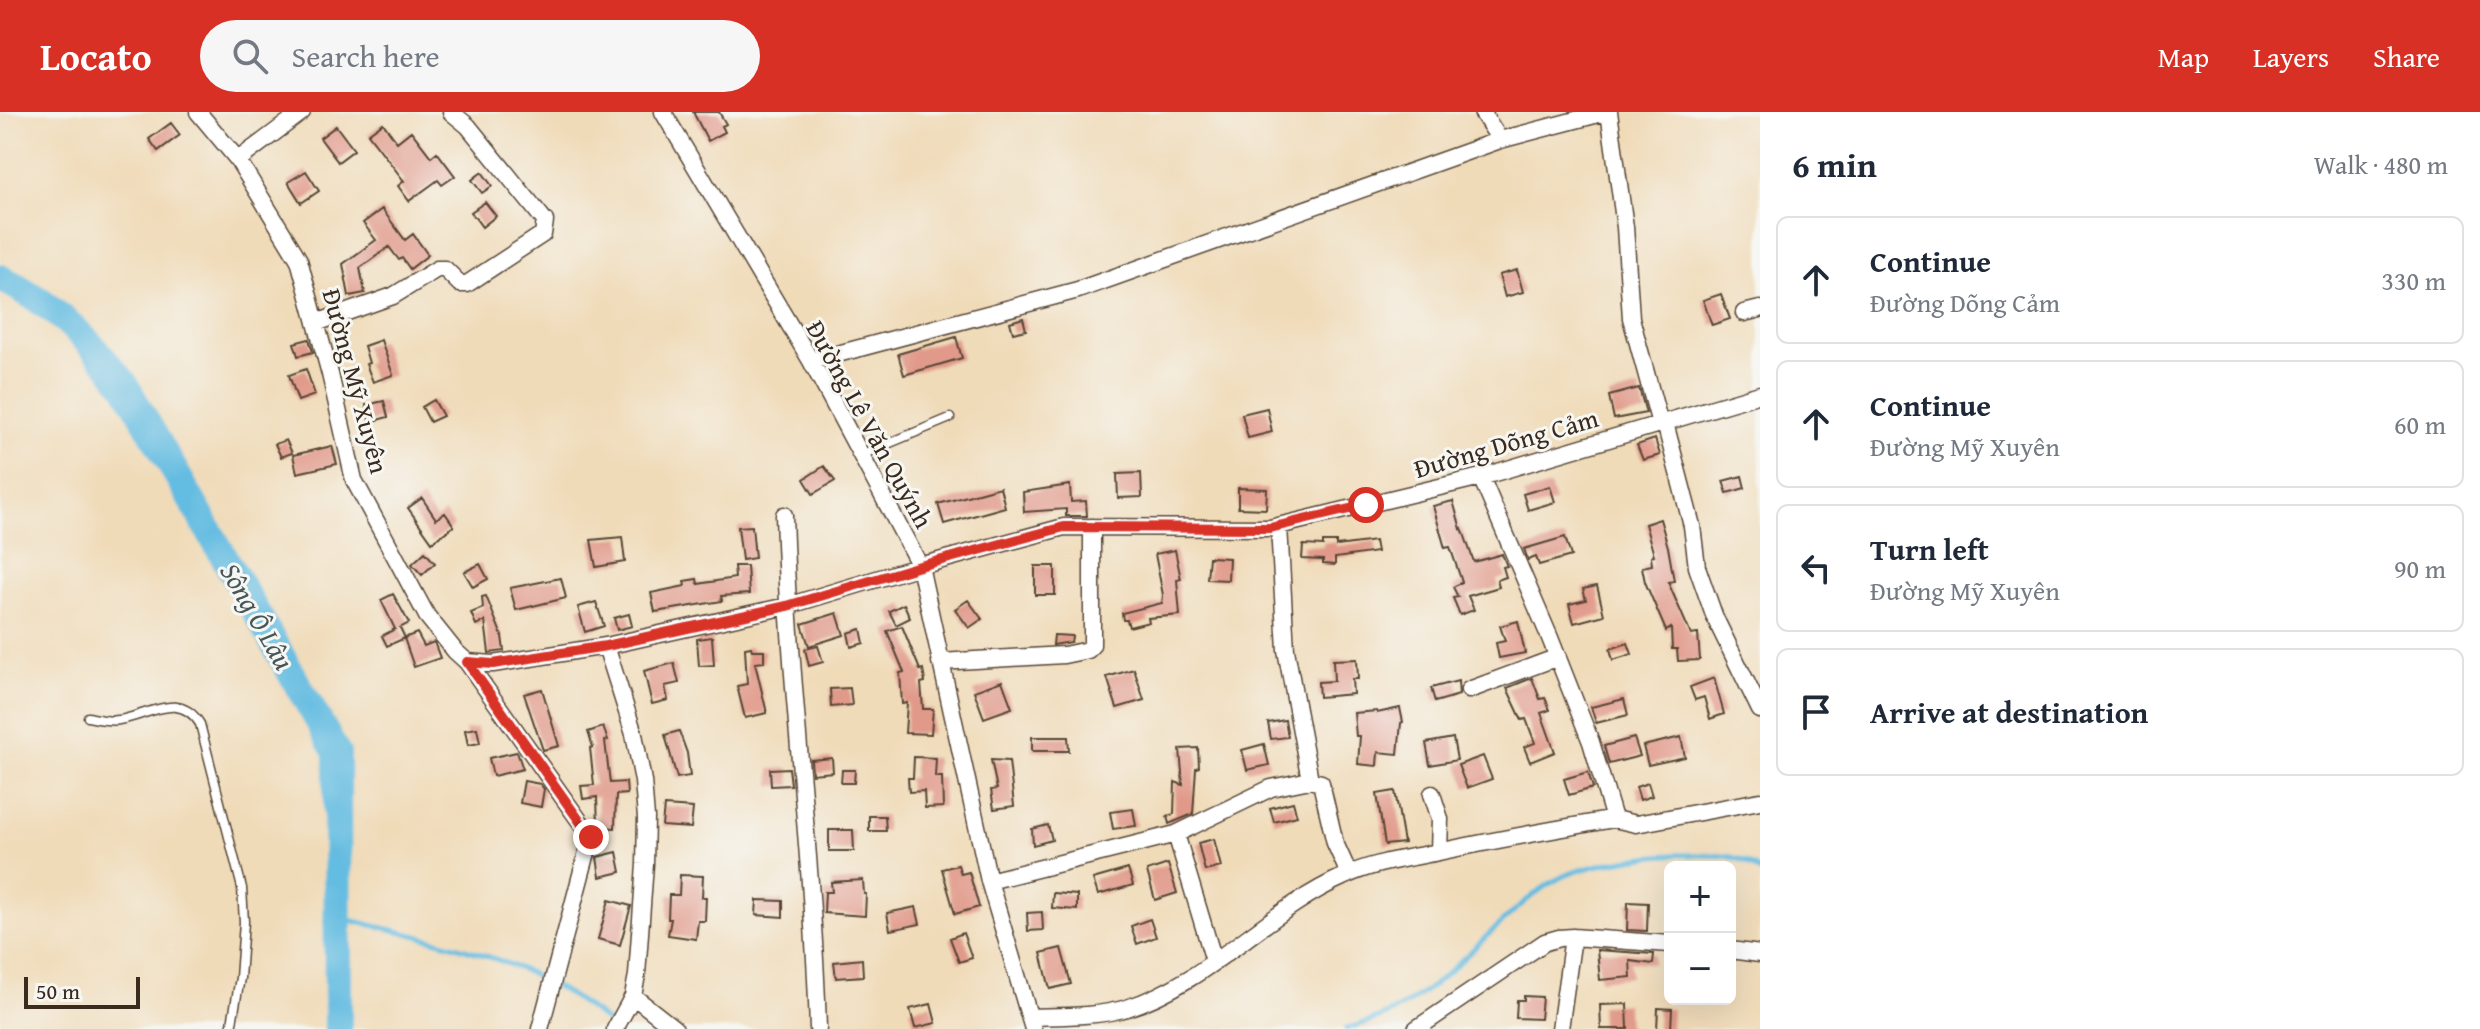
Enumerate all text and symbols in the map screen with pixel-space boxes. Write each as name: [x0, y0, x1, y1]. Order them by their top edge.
search box: [200, 20, 760, 92]
text: Locato: [40, 28, 152, 84]
icon: search: [228, 34, 272, 78]
text: Search here: [292, 34, 440, 78]
text: Map: [2158, 36, 2209, 77]
text: Layers: [2253, 36, 2329, 77]
text: Share: [2373, 36, 2440, 77]
text: 6 min: [1792, 140, 1877, 189]
text: Walk · 480 m: [2314, 145, 2448, 184]
text: Continue: [1870, 239, 1991, 283]
icon: ahead: [1794, 258, 1838, 302]
text: 330 m: [2381, 261, 2446, 300]
text: Đường Dõng Cảm: [1870, 283, 2060, 322]
street label: Đường Mỹ Xuyên: [313, 284, 400, 478]
street label: Đường Lê Văn Quýnh: [797, 313, 944, 535]
text: Continue: [1870, 383, 1991, 427]
street label: Đường Dõng Cảm: [1409, 398, 1603, 488]
icon: ahead: [1794, 402, 1838, 446]
text: 60 m: [2394, 405, 2446, 444]
text: Đường Mỹ Xuyên: [1870, 427, 2060, 466]
route start: [1348, 487, 1384, 523]
text: Turn left: [1870, 527, 1989, 571]
icon: left: [1794, 546, 1838, 590]
text: 90 m: [2394, 549, 2446, 588]
water label: Sông Ô Lâu: [211, 555, 305, 677]
text: Đường Mỹ Xuyên: [1870, 571, 2060, 610]
icon: arrive: [1794, 690, 1838, 734]
text: Arrive at destination: [1870, 690, 2148, 734]
route end: [573, 819, 609, 855]
map controls: [1664, 861, 1736, 1005]
button: +: [1664, 861, 1736, 933]
button: −: [1664, 933, 1736, 1005]
scale bar: [24, 973, 140, 1009]
text: 50 m: [36, 975, 80, 1007]

